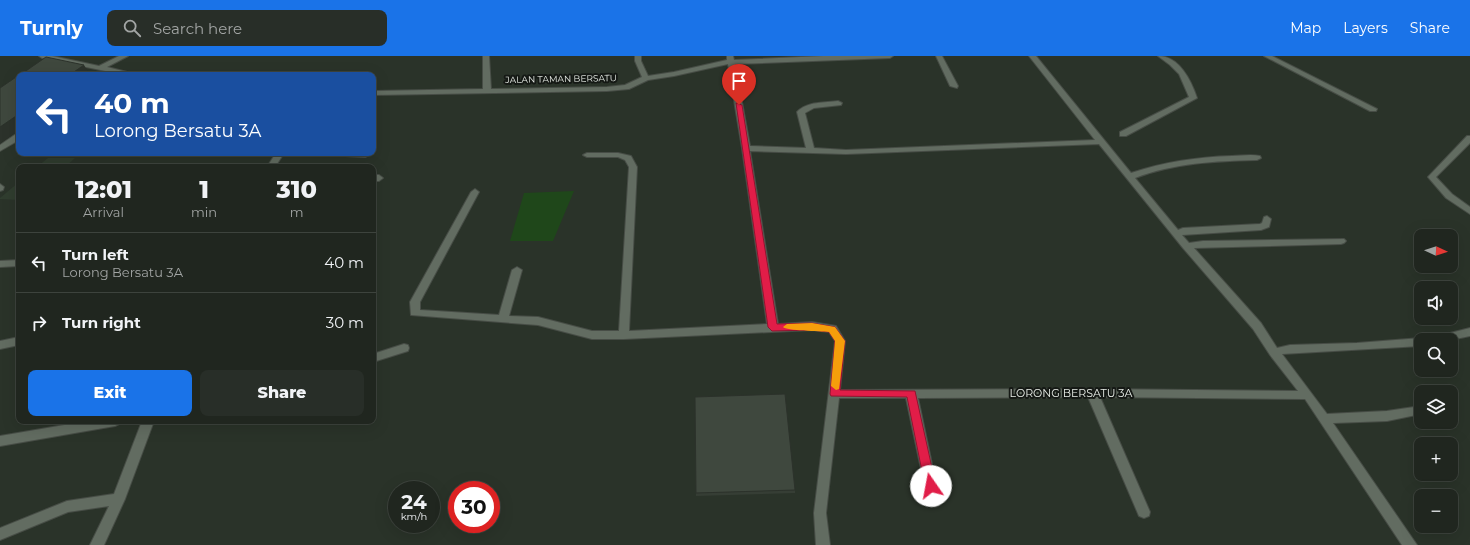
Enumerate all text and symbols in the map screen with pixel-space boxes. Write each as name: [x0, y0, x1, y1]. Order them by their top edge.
search box: [107, 10, 387, 46]
text: Turnly: [20, 17, 83, 40]
icon: search: [121, 17, 143, 39]
text: Search here: [153, 19, 242, 38]
text: Map: [1290, 19, 1321, 37]
text: Layers: [1343, 19, 1388, 37]
text: Share: [1410, 19, 1450, 37]
pin: [722, 64, 756, 105]
icon: arrive: [728, 70, 750, 92]
street label: JALAN TAMAN BERSATU: [504, 72, 617, 85]
text: 40 m: [94, 86, 170, 120]
icon: left: [28, 88, 80, 140]
text: Lorong Bersatu 3A: [94, 120, 261, 142]
text: 12:01: [75, 175, 132, 204]
text: 1: [199, 175, 209, 204]
text: 310: [276, 175, 317, 204]
text: Arrival: [83, 204, 124, 220]
text: min: [191, 204, 217, 220]
text: m: [290, 204, 303, 220]
north arrow: [1414, 229, 1458, 273]
map controls: [1414, 229, 1458, 533]
text: Turn left: [62, 245, 129, 264]
icon: left: [28, 252, 50, 274]
text: 40 m: [324, 253, 364, 272]
text: Lorong Bersatu 3A: [62, 264, 183, 280]
button: sound: [1414, 281, 1458, 325]
icon: right: [28, 312, 50, 334]
text: Turn right: [62, 313, 141, 332]
text: 30 m: [326, 313, 364, 332]
button: search: [1414, 333, 1458, 377]
button: Exit: [28, 370, 192, 416]
button: Share: [200, 370, 364, 416]
button: layers: [1414, 385, 1458, 429]
street label: LORONG BERSATU 3A: [1010, 386, 1133, 400]
button: +: [1414, 437, 1458, 481]
position arrow: [910, 465, 952, 507]
speed limit sign: 30: [448, 481, 500, 533]
button: −: [1414, 489, 1458, 533]
text: 24: [401, 490, 427, 514]
text: km/h: [401, 510, 427, 523]

